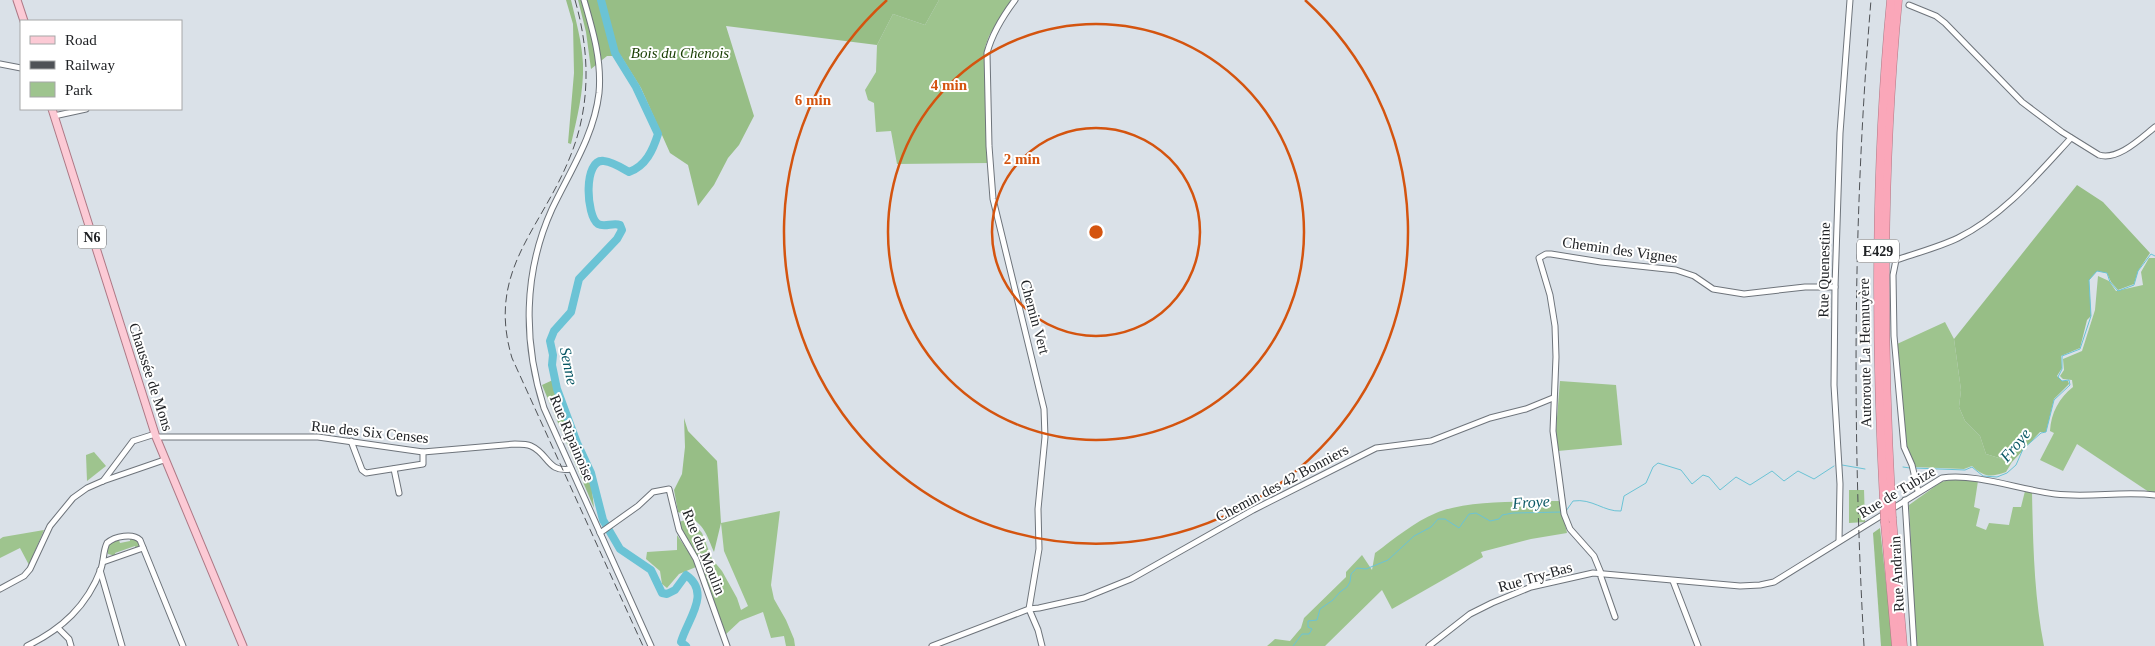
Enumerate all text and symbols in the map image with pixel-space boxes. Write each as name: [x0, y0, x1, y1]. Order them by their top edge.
legend: [20, 20, 182, 110]
text: Road: [65, 32, 97, 48]
park label: Bois du Chenois: [631, 45, 729, 61]
text: Railway: [65, 57, 115, 73]
text: 4 min: [931, 77, 968, 93]
text: Park: [65, 82, 93, 98]
text: 6 min: [795, 92, 832, 108]
text: 2 min: [1004, 151, 1041, 167]
street label: Rue Quenestine: [1815, 222, 1833, 318]
centre of rings: [1087, 223, 1105, 241]
road number: N6: [78, 226, 106, 248]
street label: Chemin des Vignes: [1561, 234, 1679, 266]
road number: E429: [1857, 240, 1899, 262]
street label: Chemin Vert: [1017, 278, 1053, 357]
street label: Autoroute La Hennuyère: [1856, 278, 1874, 428]
street label: Chaussée de Mons: [126, 321, 176, 433]
water label: Senne: [557, 346, 581, 386]
street label: Rue Ripainoise: [547, 392, 597, 484]
street label: Rue des Six Censes: [311, 418, 430, 446]
water label: Froye: [1996, 425, 2034, 466]
street label: Chemin des 42 Bonniers: [1213, 441, 1351, 525]
street label: Rue de Tubize: [1856, 463, 1939, 521]
water label: Froye: [1511, 492, 1550, 513]
street label: Rue du Moulin: [680, 507, 729, 598]
street label: Rue Andrain: [1887, 535, 1907, 612]
street label: Rue Try-Bas: [1496, 559, 1574, 595]

